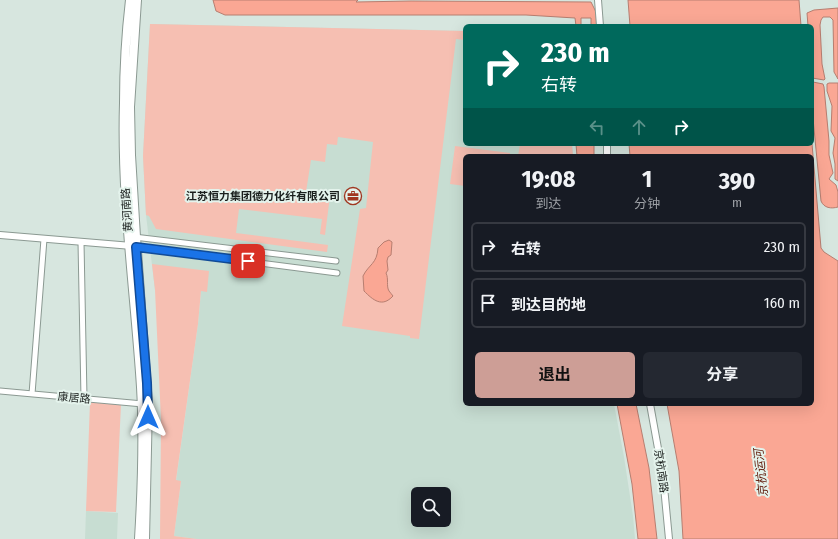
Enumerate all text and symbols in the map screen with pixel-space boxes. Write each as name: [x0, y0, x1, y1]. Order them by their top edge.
text: 230 m: [541, 36, 610, 69]
icon: right: [475, 40, 527, 92]
text: 右转: [541, 74, 577, 96]
icon: left: [586, 116, 608, 138]
icon: ahead: [628, 116, 650, 138]
icon: right: [670, 116, 692, 138]
text: 19:08: [522, 165, 575, 193]
text: 1: [642, 165, 652, 193]
text: 390: [719, 167, 755, 195]
office icon: 江苏恒力集团德力化纤有限公司: [343, 186, 363, 206]
street label: 黄河南路: [119, 188, 135, 232]
place label: 江苏恒力集团德力化纤有限公司: [186, 190, 340, 203]
text: m: [732, 195, 742, 210]
text: 到达: [536, 196, 562, 211]
text: 分钟: [634, 196, 660, 211]
icon: right: [477, 236, 499, 258]
text: 230 m: [764, 238, 800, 256]
text: 右转: [511, 240, 541, 258]
pin: [231, 244, 265, 278]
icon: arrive: [237, 250, 259, 272]
icon: arrive: [477, 292, 499, 314]
text: 160 m: [764, 294, 800, 312]
text: 到达目的地: [511, 296, 586, 314]
button: 退出: [475, 352, 635, 398]
button: 分享: [643, 352, 802, 398]
street label: 康居路: [57, 390, 91, 406]
position arrow: [127, 396, 169, 438]
water label: 京杭运河: [751, 446, 770, 498]
street label: 京杭南路: [652, 448, 670, 494]
map controls: [411, 487, 451, 527]
button: search: [411, 487, 451, 527]

